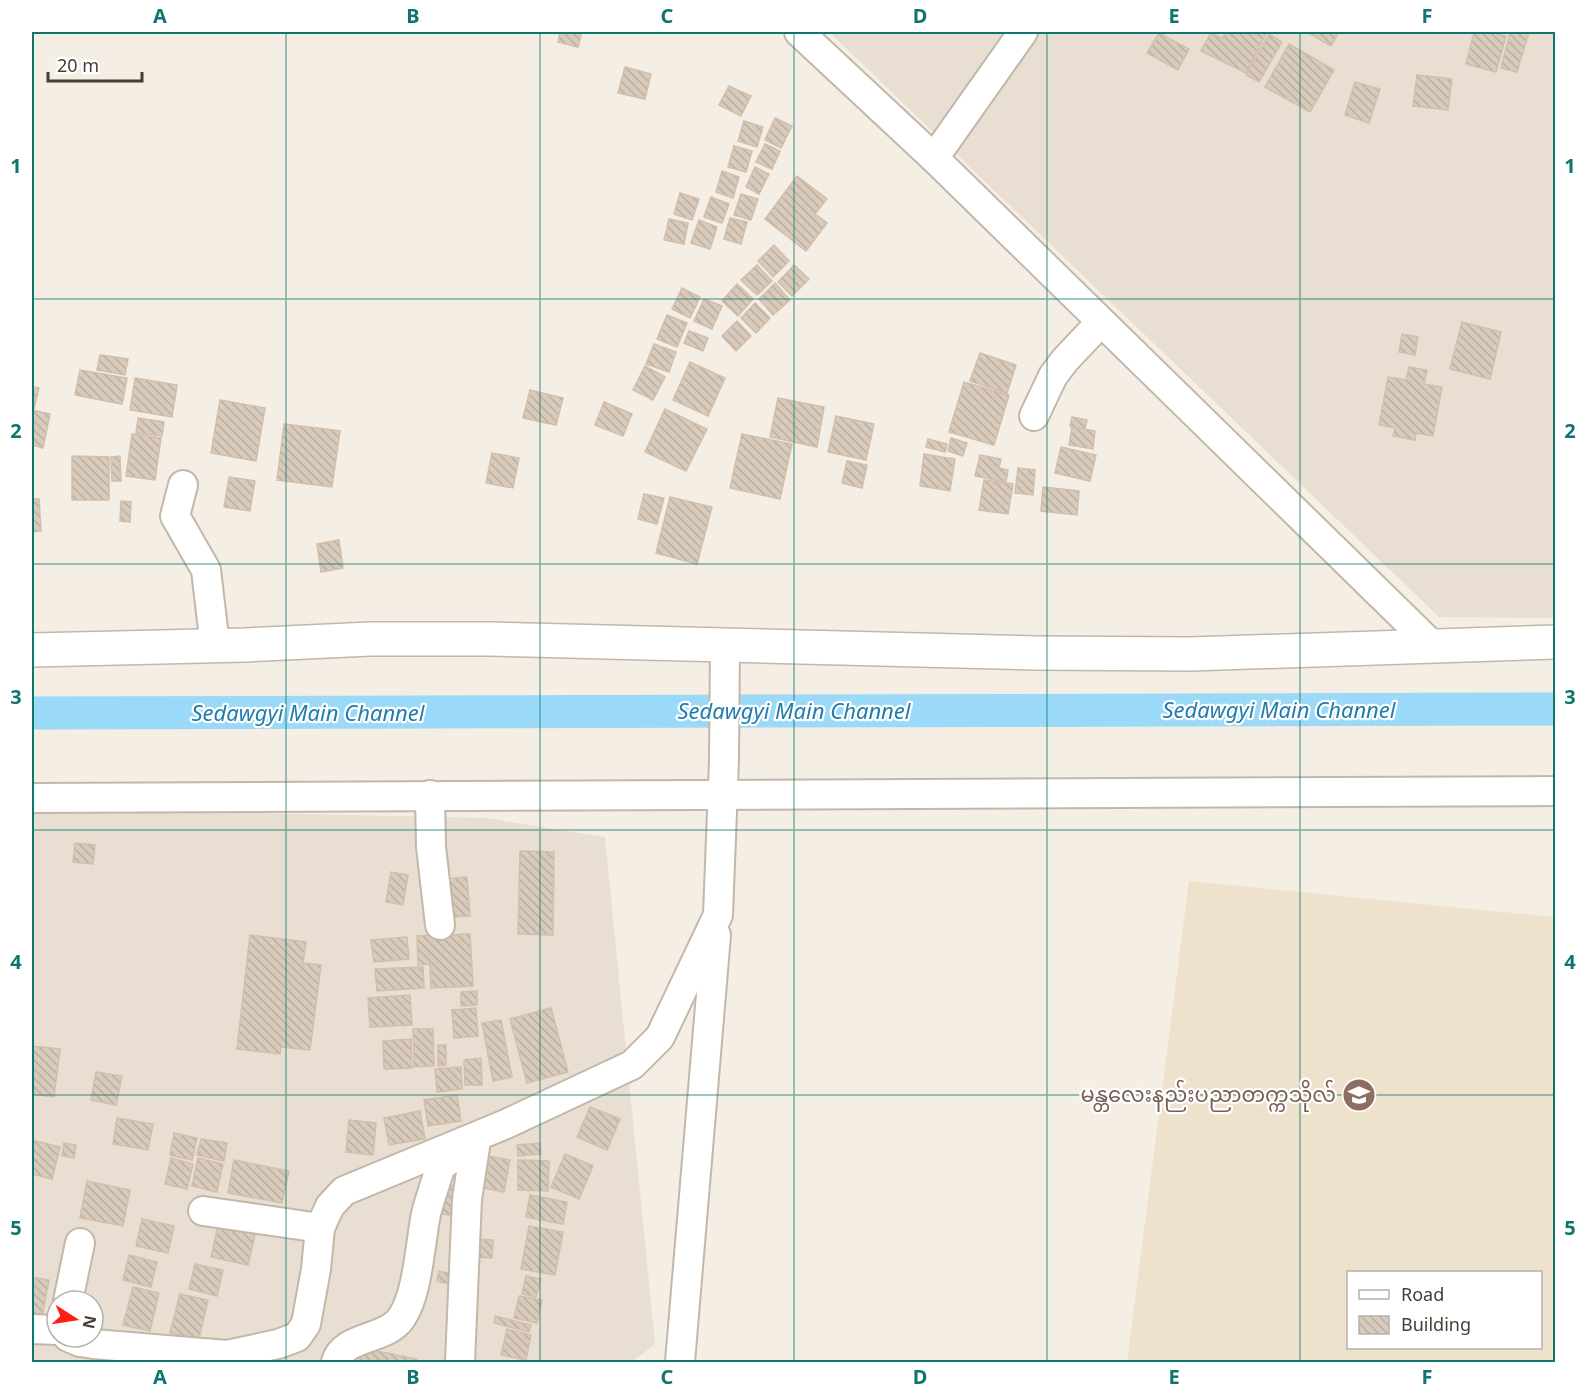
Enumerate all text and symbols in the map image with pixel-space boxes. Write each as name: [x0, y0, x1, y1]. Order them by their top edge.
text: A: [153, 2, 167, 29]
text: B: [406, 2, 420, 29]
text: C: [661, 2, 674, 29]
text: D: [913, 2, 927, 29]
text: E: [1168, 2, 1180, 29]
text: F: [1422, 2, 1432, 29]
scale bar: [48, 45, 142, 83]
text: 20 m: [57, 53, 99, 77]
text: 1: [10, 152, 22, 179]
text: 1: [1564, 152, 1576, 179]
text: 2: [10, 417, 22, 444]
text: 2: [1564, 417, 1576, 444]
text: 3: [10, 683, 22, 710]
text: 3: [1564, 683, 1576, 710]
water label: Sedawgyi Main Channel: [1162, 694, 1397, 724]
water label: Sedawgyi Main Channel: [677, 695, 912, 725]
water label: Sedawgyi Main Channel: [191, 697, 426, 727]
text: 4: [10, 948, 22, 975]
text: 4: [1564, 948, 1576, 975]
school or university icon: မန္တလေးနည်းပညာတက္ကသိုလ်: [1341, 1077, 1377, 1113]
place label: မန္တလေးနည်းပညာတက္ကသိုလ်: [1081, 1079, 1336, 1112]
text: 5: [10, 1214, 22, 1241]
text: 5: [1564, 1214, 1576, 1241]
legend: [1347, 1271, 1542, 1349]
text: Road: [1401, 1282, 1444, 1306]
north arrow: [45, 1289, 105, 1349]
text: Building: [1401, 1312, 1471, 1336]
text: N: [78, 1313, 102, 1331]
text: A: [153, 1363, 167, 1390]
text: B: [406, 1363, 420, 1390]
text: C: [661, 1363, 674, 1390]
text: D: [913, 1363, 927, 1390]
text: E: [1168, 1363, 1180, 1390]
text: F: [1422, 1363, 1432, 1390]

